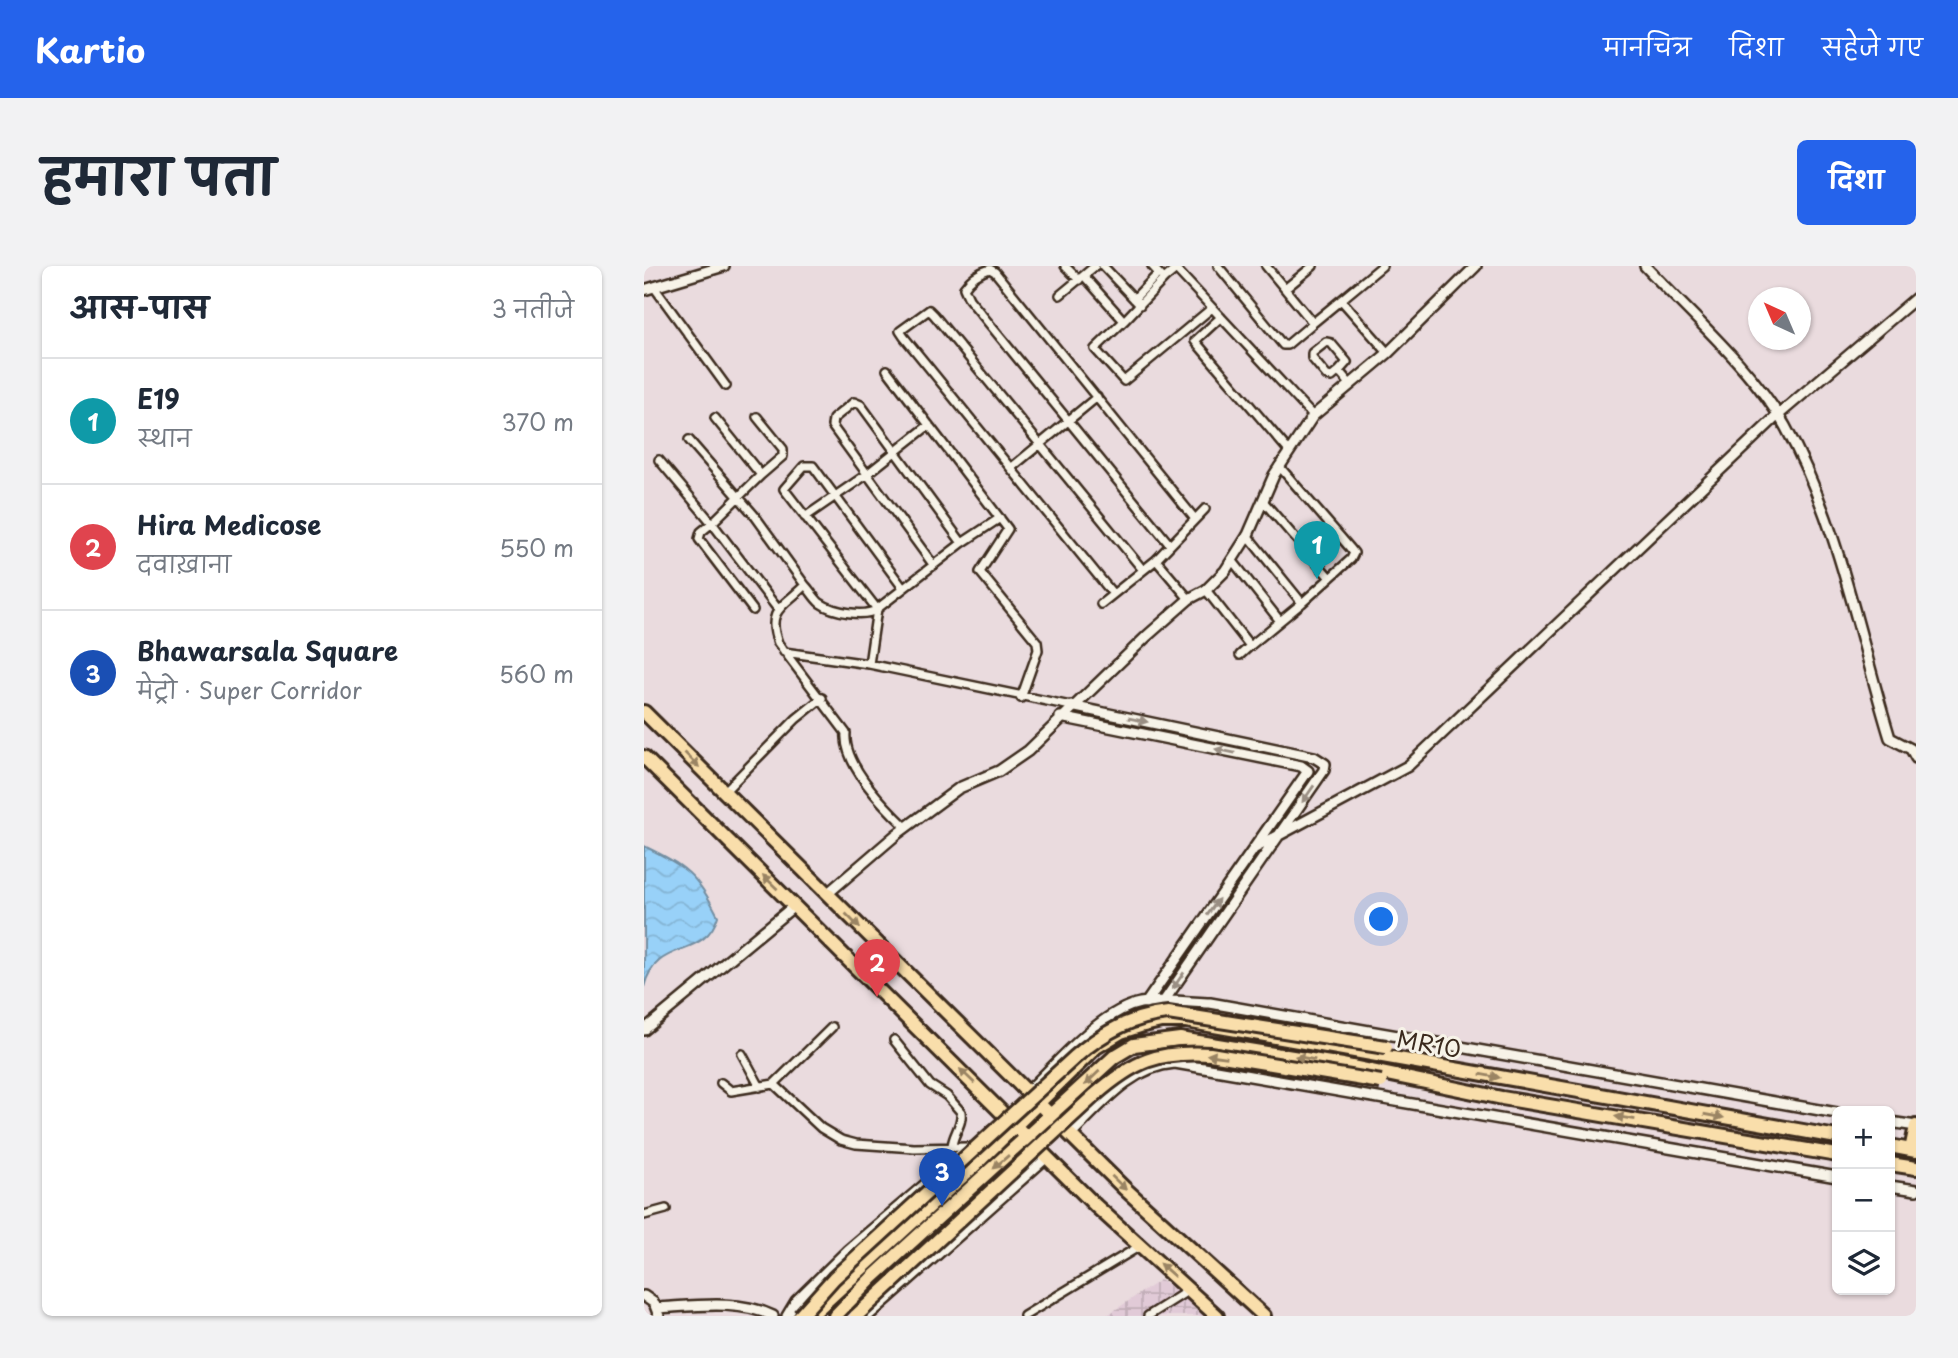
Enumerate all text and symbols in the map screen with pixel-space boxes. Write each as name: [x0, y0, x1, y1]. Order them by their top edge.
text: Kartio: [35, 24, 145, 74]
text: मानचित्र: [1603, 28, 1691, 64]
text: दिशा: [1729, 28, 1784, 64]
text: सहेजे गए: [1822, 28, 1923, 64]
text: हमारा पता: [42, 138, 276, 212]
button: दिशा: [1797, 140, 1916, 225]
text: आस-पास: [70, 284, 209, 329]
north arrow: [1748, 287, 1811, 350]
text: 3 नतीजे: [492, 291, 574, 326]
text: E19: [137, 379, 180, 418]
text: 1: [88, 404, 99, 439]
text: 370 m: [501, 404, 574, 439]
text: स्थान: [137, 420, 192, 455]
text: Hira Medicose: [137, 505, 321, 544]
pin: 1: [1294, 521, 1340, 579]
text: 2: [85, 530, 101, 565]
text: 550 m: [499, 530, 574, 565]
text: दवाख़ाना: [137, 546, 231, 581]
text: Bhawarsala Square: [137, 631, 398, 670]
text: 3: [85, 656, 101, 691]
text: 560 m: [499, 656, 574, 691]
text: मेट्रो · Super Corridor: [137, 672, 362, 707]
one-way arrow: [1127, 715, 1149, 726]
one-way arrow: [1214, 745, 1236, 756]
one-way arrow: [683, 752, 700, 768]
one-way arrow: [1301, 785, 1315, 803]
one-way arrow: [762, 875, 779, 891]
one-way arrow: [1206, 898, 1220, 916]
your location: [1364, 902, 1398, 936]
one-way arrow: [845, 912, 862, 929]
pin: 2: [854, 939, 900, 997]
one-way arrow: [1171, 972, 1185, 990]
street label: MR10: [1394, 1020, 1464, 1066]
one-way arrow: [1206, 1050, 1228, 1061]
one-way arrow: [1294, 1052, 1316, 1063]
one-way arrow: [959, 1067, 976, 1084]
one-way arrow: [1084, 1070, 1101, 1086]
one-way arrow: [1479, 1070, 1501, 1081]
map controls: [1832, 1106, 1895, 1295]
button: +: [1832, 1106, 1895, 1169]
one-way arrow: [1703, 1111, 1725, 1122]
one-way arrow: [1614, 1112, 1636, 1123]
pin: 3: [919, 1148, 965, 1206]
one-way arrow: [992, 1154, 1009, 1169]
button: −: [1832, 1169, 1895, 1232]
one-way arrow: [1110, 1174, 1127, 1190]
button: layers: [1832, 1232, 1895, 1295]
one-way arrow: [1158, 1263, 1175, 1278]

